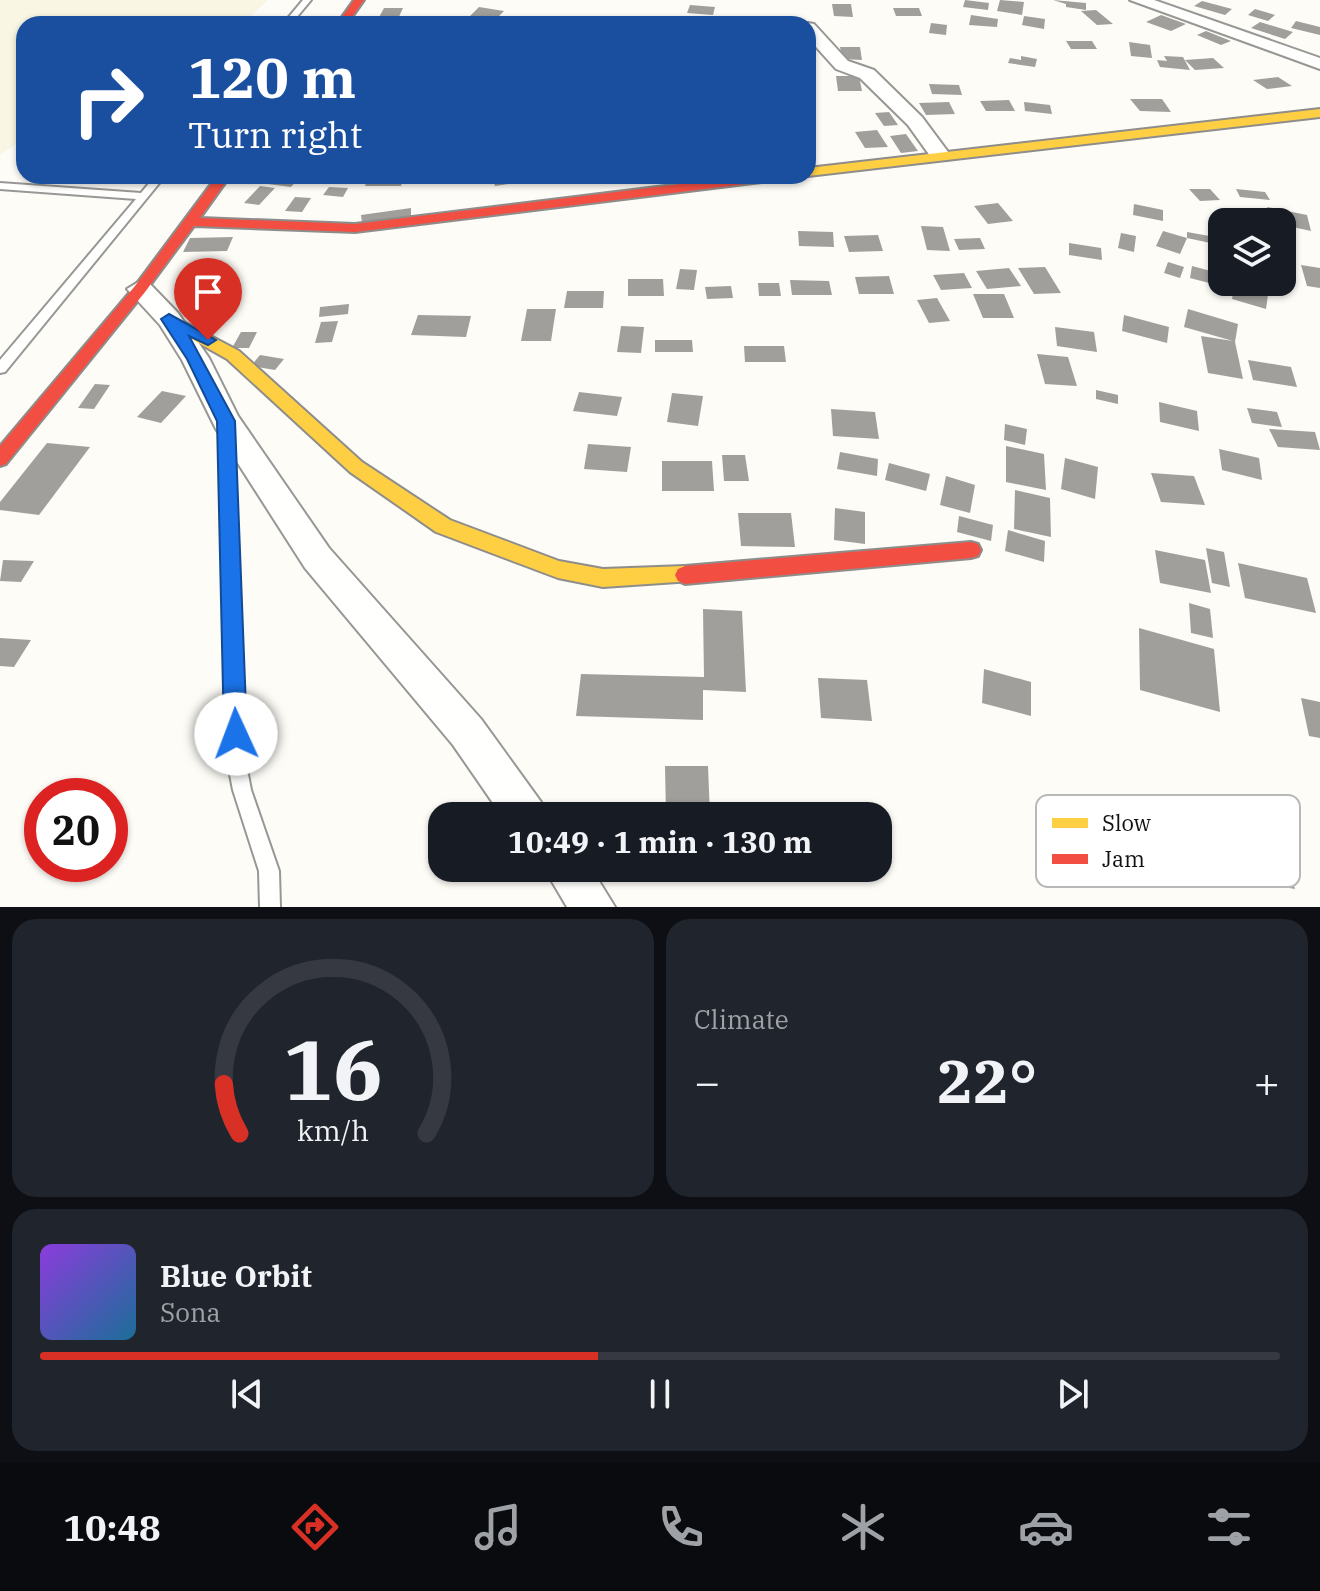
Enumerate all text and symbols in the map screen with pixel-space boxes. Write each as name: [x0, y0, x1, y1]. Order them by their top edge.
text: 120 m: [188, 41, 356, 113]
icon: right: [56, 48, 160, 152]
text: Turn right: [188, 111, 362, 158]
map controls: [1208, 208, 1296, 296]
button: layers: [1208, 208, 1296, 296]
pin: [174, 258, 242, 340]
icon: arrive: [186, 270, 230, 314]
position arrow: [194, 692, 278, 776]
speed limit sign: 20: [24, 778, 128, 882]
legend: [1036, 795, 1300, 887]
text: Slow: [1102, 808, 1151, 837]
text: 10:49 · 1 min · 130 m: [508, 822, 812, 861]
text: Jam: [1102, 844, 1145, 873]
text: Climate: [694, 1002, 789, 1036]
text: 16: [283, 1015, 383, 1123]
text: 22°: [937, 1041, 1037, 1120]
text: −: [694, 1053, 720, 1110]
text: +: [1254, 1053, 1280, 1110]
text: km/h: [297, 1112, 369, 1149]
text: Blue Orbit: [160, 1256, 312, 1295]
text: Sona: [160, 1295, 221, 1329]
icon: previous: [225, 1372, 269, 1416]
icon: pause: [638, 1372, 682, 1416]
icon: next: [1051, 1372, 1095, 1416]
icon: directions: [287, 1499, 343, 1555]
icon: music: [470, 1499, 526, 1555]
icon: phone: [653, 1499, 709, 1555]
icon: climate: [835, 1499, 891, 1555]
icon: car: [1018, 1499, 1074, 1555]
icon: filters: [1201, 1499, 1257, 1555]
text: 10:48: [63, 1504, 161, 1551]

